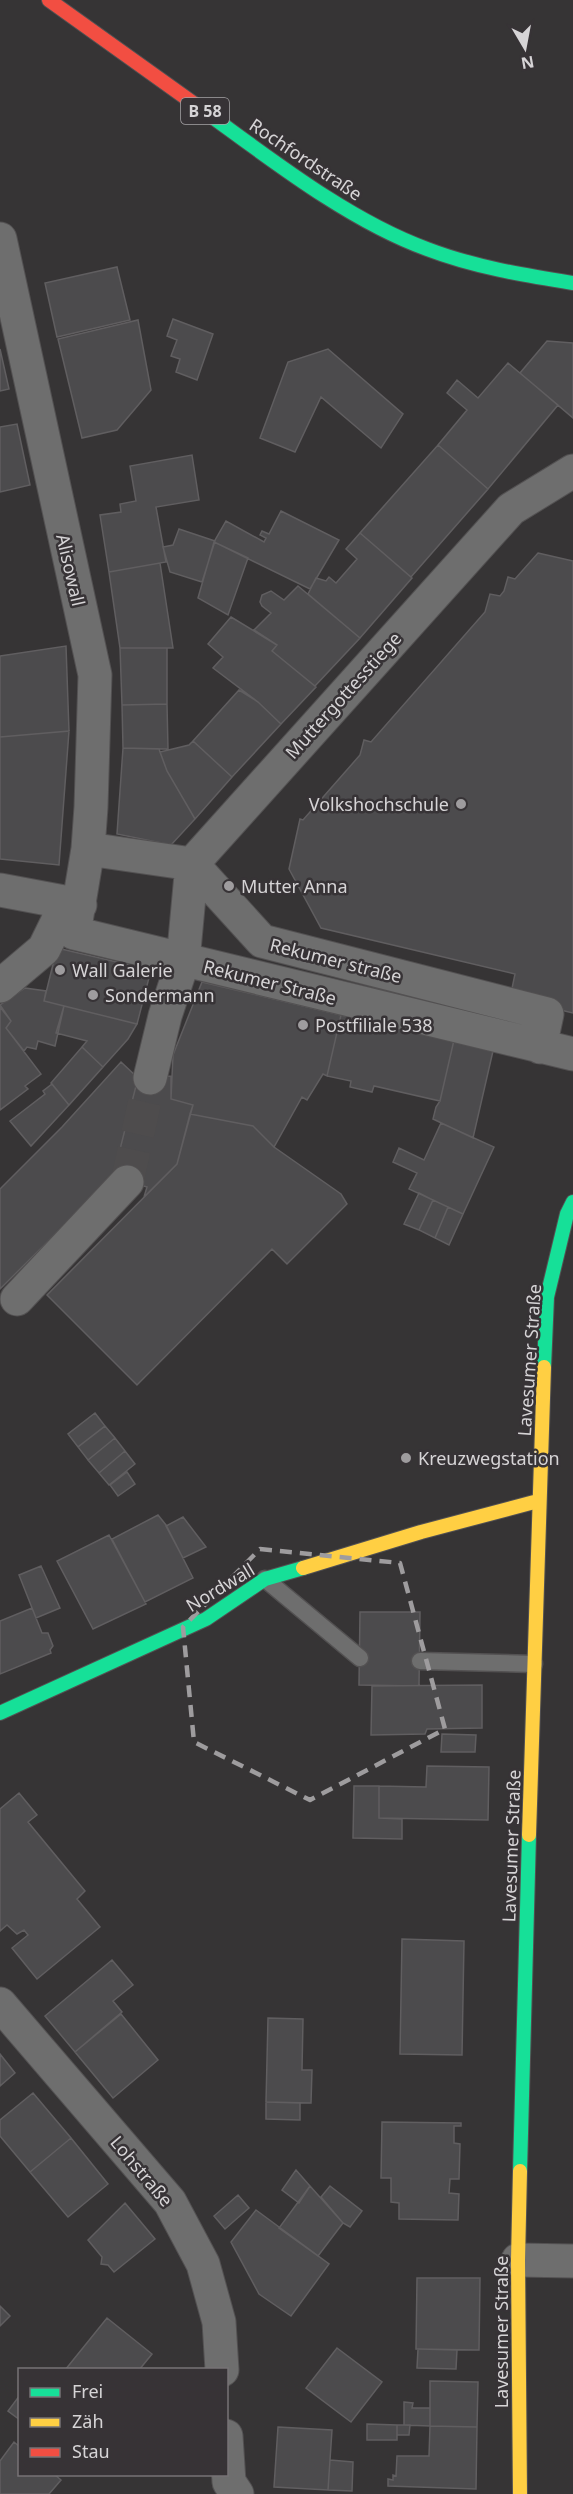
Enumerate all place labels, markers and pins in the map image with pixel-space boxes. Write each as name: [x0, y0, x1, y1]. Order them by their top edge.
place label: Volkshochschule: [309, 792, 449, 816]
marker: Volkshochschule: [454, 797, 468, 811]
place label: Mutter Anna: [241, 874, 348, 898]
marker: Mutter Anna: [222, 879, 236, 893]
place label: Wall Galerie: [72, 958, 173, 982]
marker: Wall Galerie: [53, 963, 67, 977]
place label: Sondermann: [105, 983, 215, 1007]
marker: Sondermann: [86, 988, 100, 1002]
place label: Postfiliale 538: [315, 1013, 433, 1037]
marker: Postfiliale 538: [296, 1018, 310, 1032]
place label: Kreuzwegstation: [418, 1446, 560, 1470]
marker: Kreuzwegstation: [399, 1451, 413, 1465]

